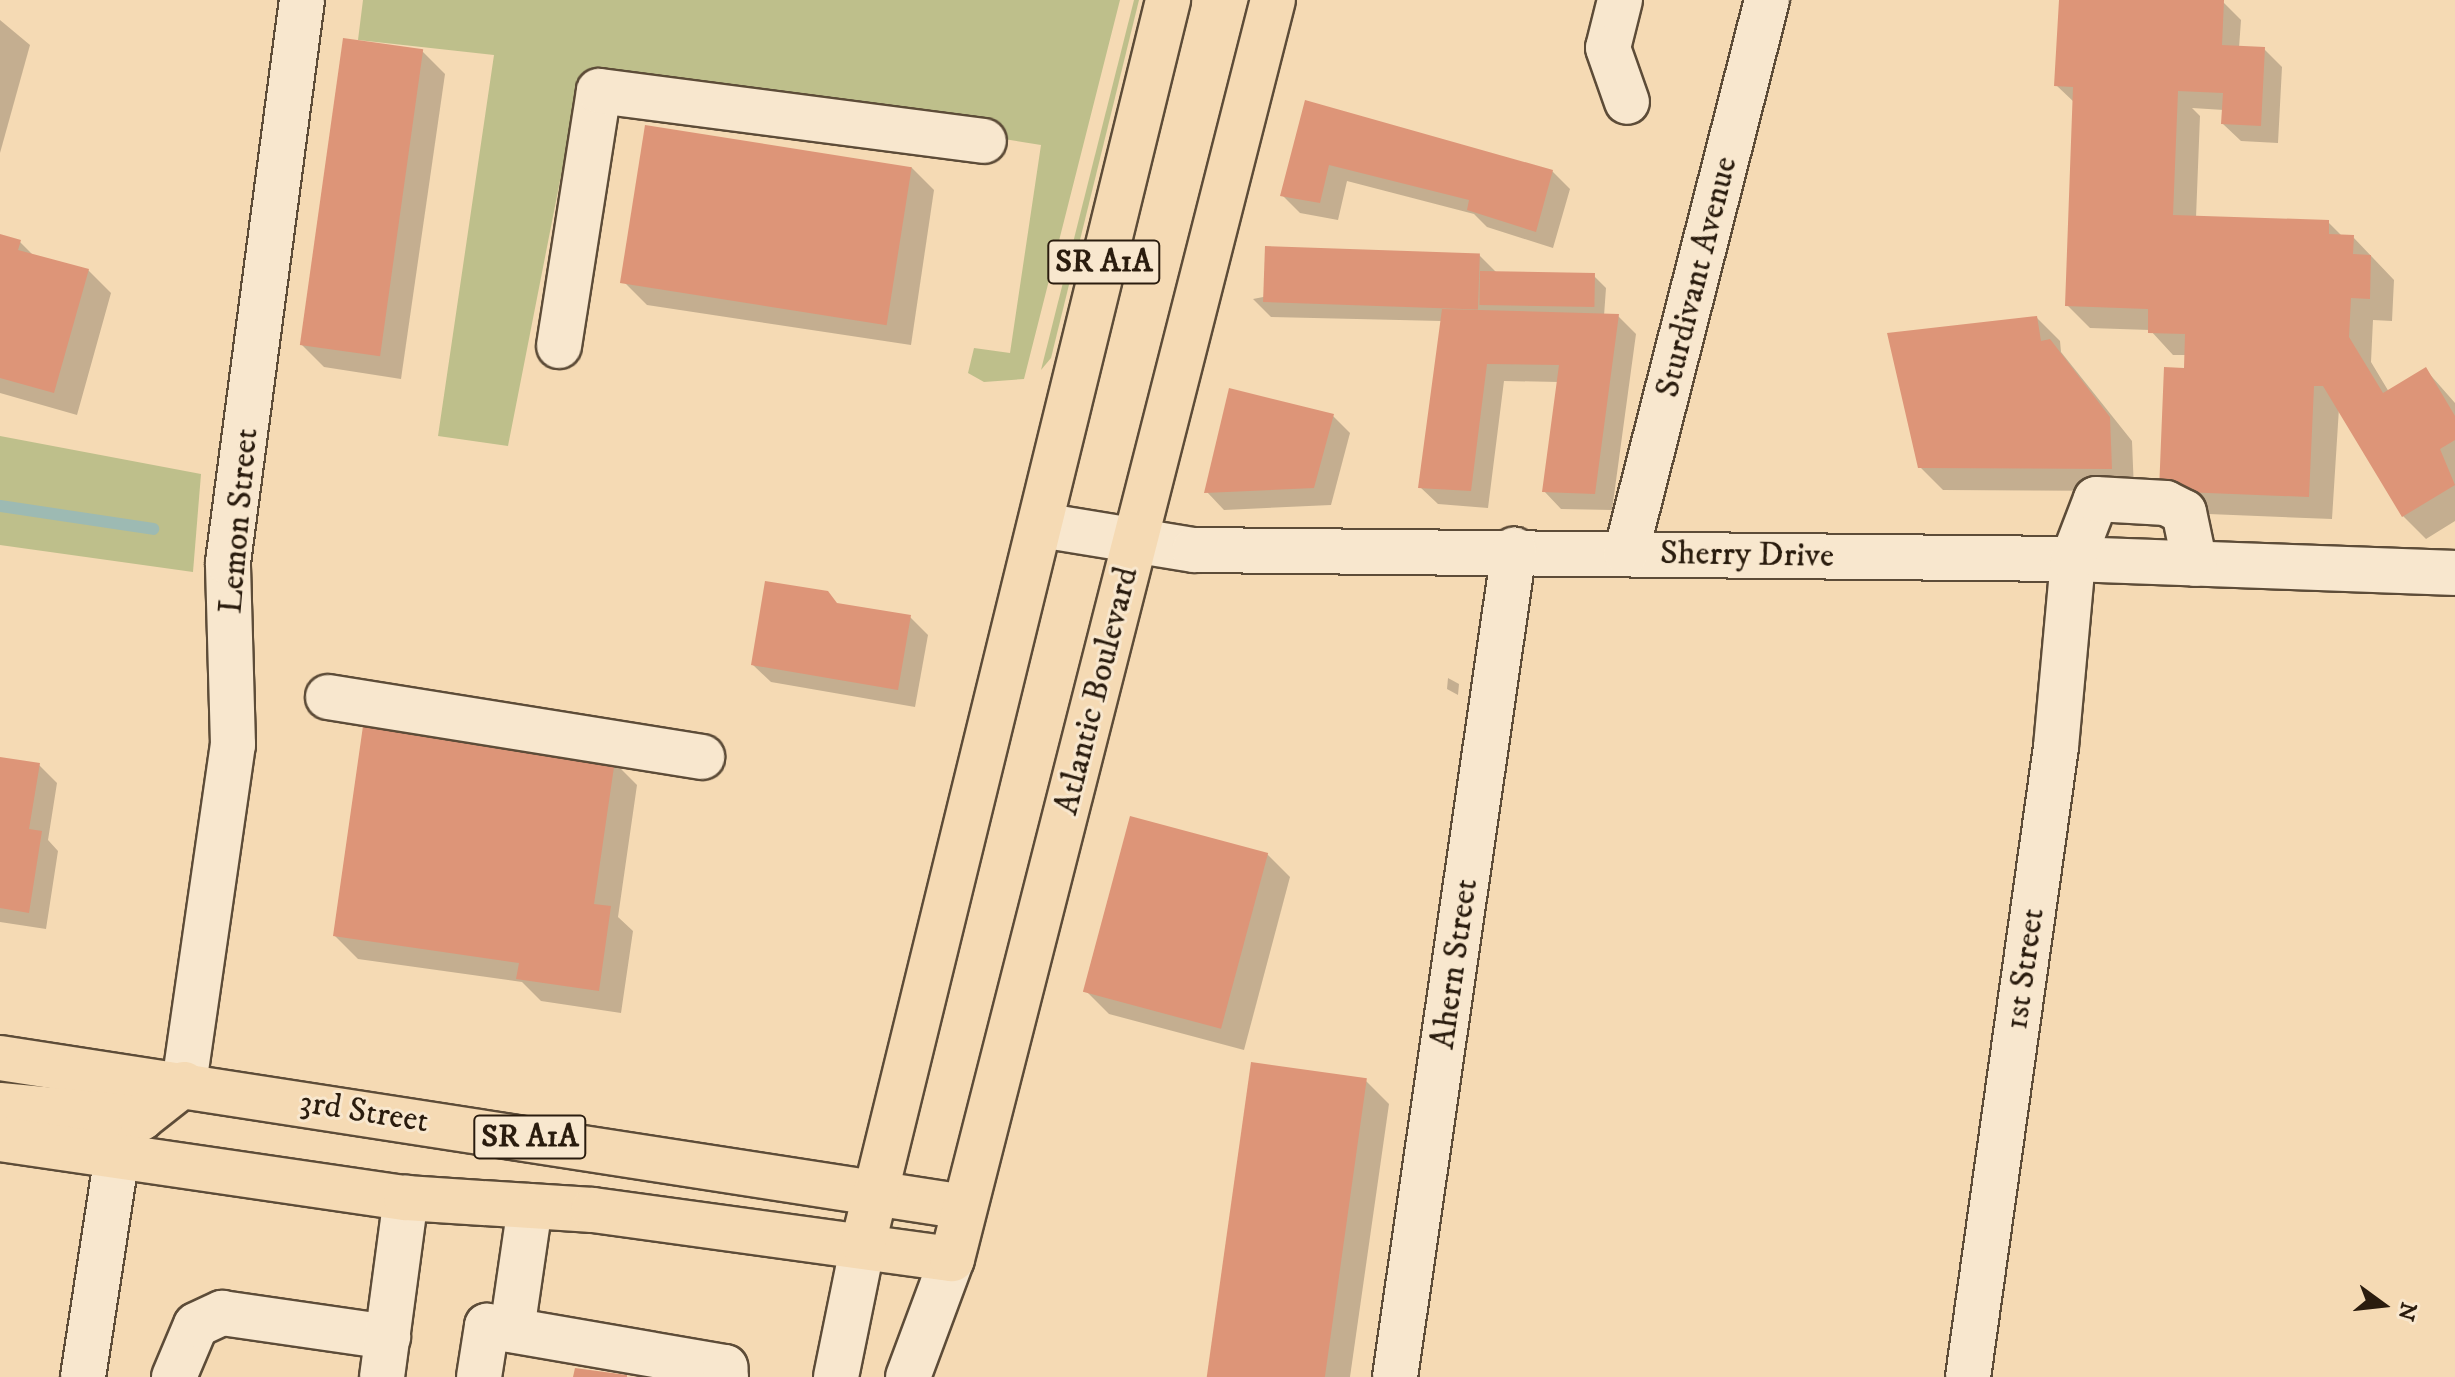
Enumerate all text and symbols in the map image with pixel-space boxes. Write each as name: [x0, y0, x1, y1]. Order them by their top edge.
street label: Sturdivant Avenue: [1647, 152, 1747, 402]
road number: SR A1A: [1046, 234, 1162, 290]
street label: Lemon Street: [211, 427, 267, 615]
street label: Sherry Drive: [1660, 533, 1834, 577]
street label: Atlantic Boulevard: [1046, 563, 1148, 819]
street label: Ahern Street: [1423, 876, 1487, 1052]
street label: 1st Street: [1996, 906, 2054, 1032]
street label: 3rd Street: [297, 1082, 431, 1142]
road number: SR A1A: [472, 1109, 588, 1165]
north arrow: [2343, 1265, 2423, 1345]
text: N: [2391, 1299, 2422, 1324]

